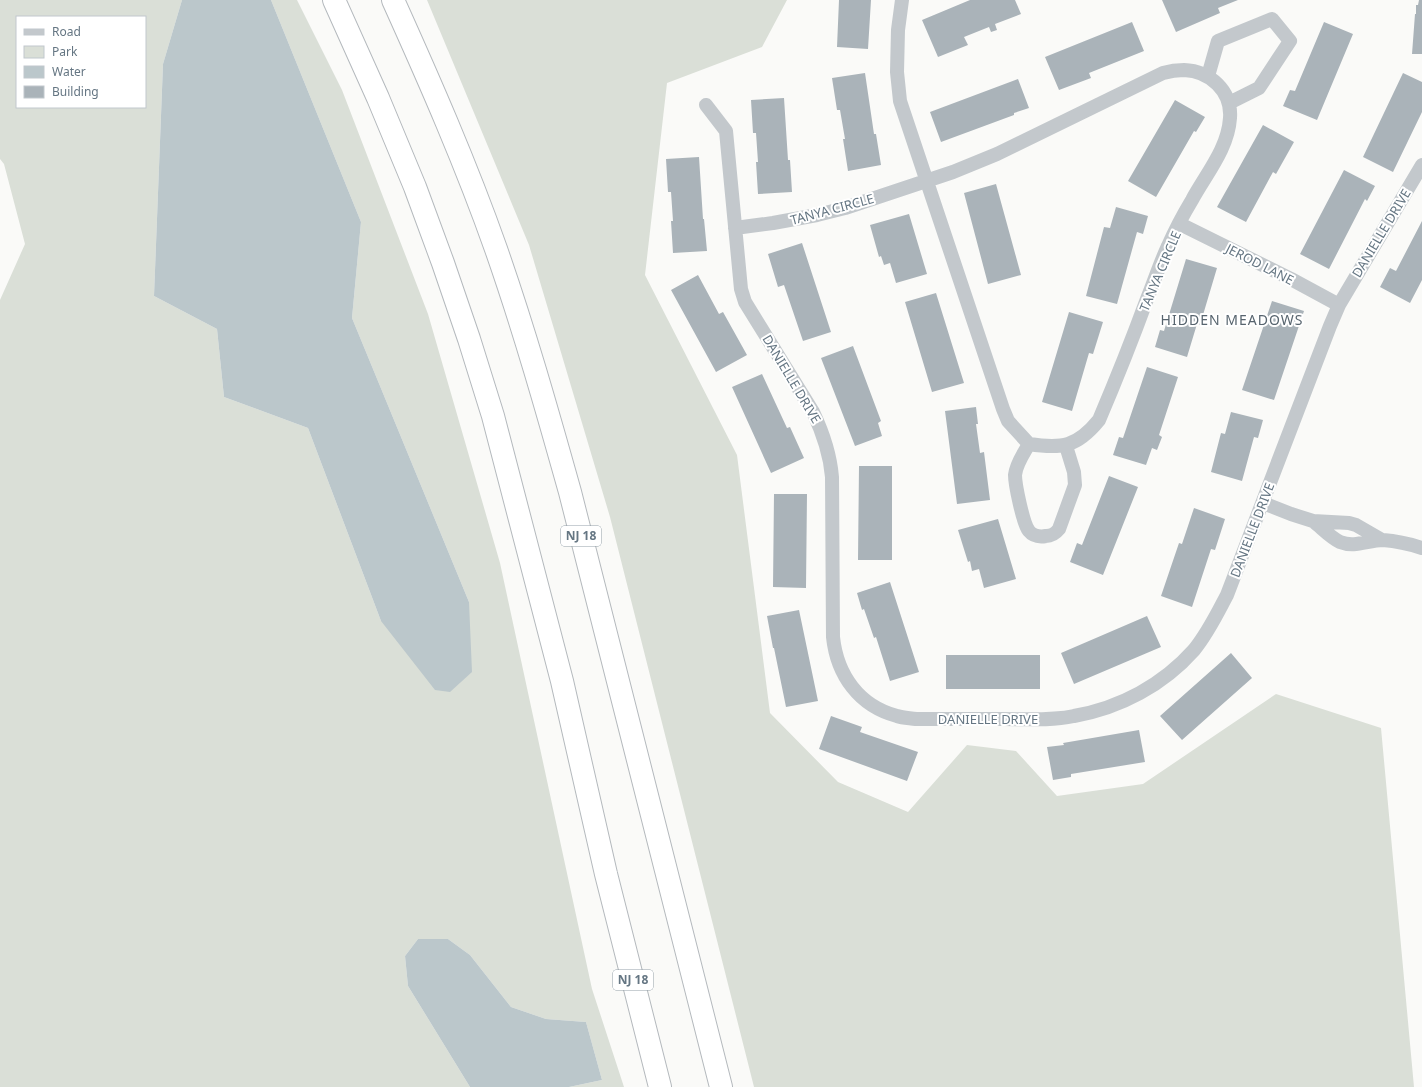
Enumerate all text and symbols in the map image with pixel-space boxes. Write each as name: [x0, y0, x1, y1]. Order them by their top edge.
legend: [16, 16, 146, 108]
text: Road: [52, 23, 81, 40]
text: Park: [52, 43, 78, 60]
text: Water: [52, 63, 86, 80]
text: Building: [52, 83, 99, 100]
street label: DANIELLE DRIVE: [1347, 185, 1415, 281]
street label: TANYA CIRCLE: [788, 189, 876, 229]
street label: TANYA CIRCLE: [1135, 228, 1185, 314]
street label: JEROD LANE: [1221, 238, 1297, 289]
district label: HIDDEN MEADOWS: [1161, 310, 1303, 329]
street label: DANIELLE DRIVE: [758, 331, 826, 427]
street label: DANIELLE DRIVE: [1226, 480, 1278, 580]
road number: NJ 18: [561, 526, 601, 546]
street label: DANIELLE DRIVE: [938, 710, 1038, 728]
road number: NJ 18: [613, 970, 653, 990]

